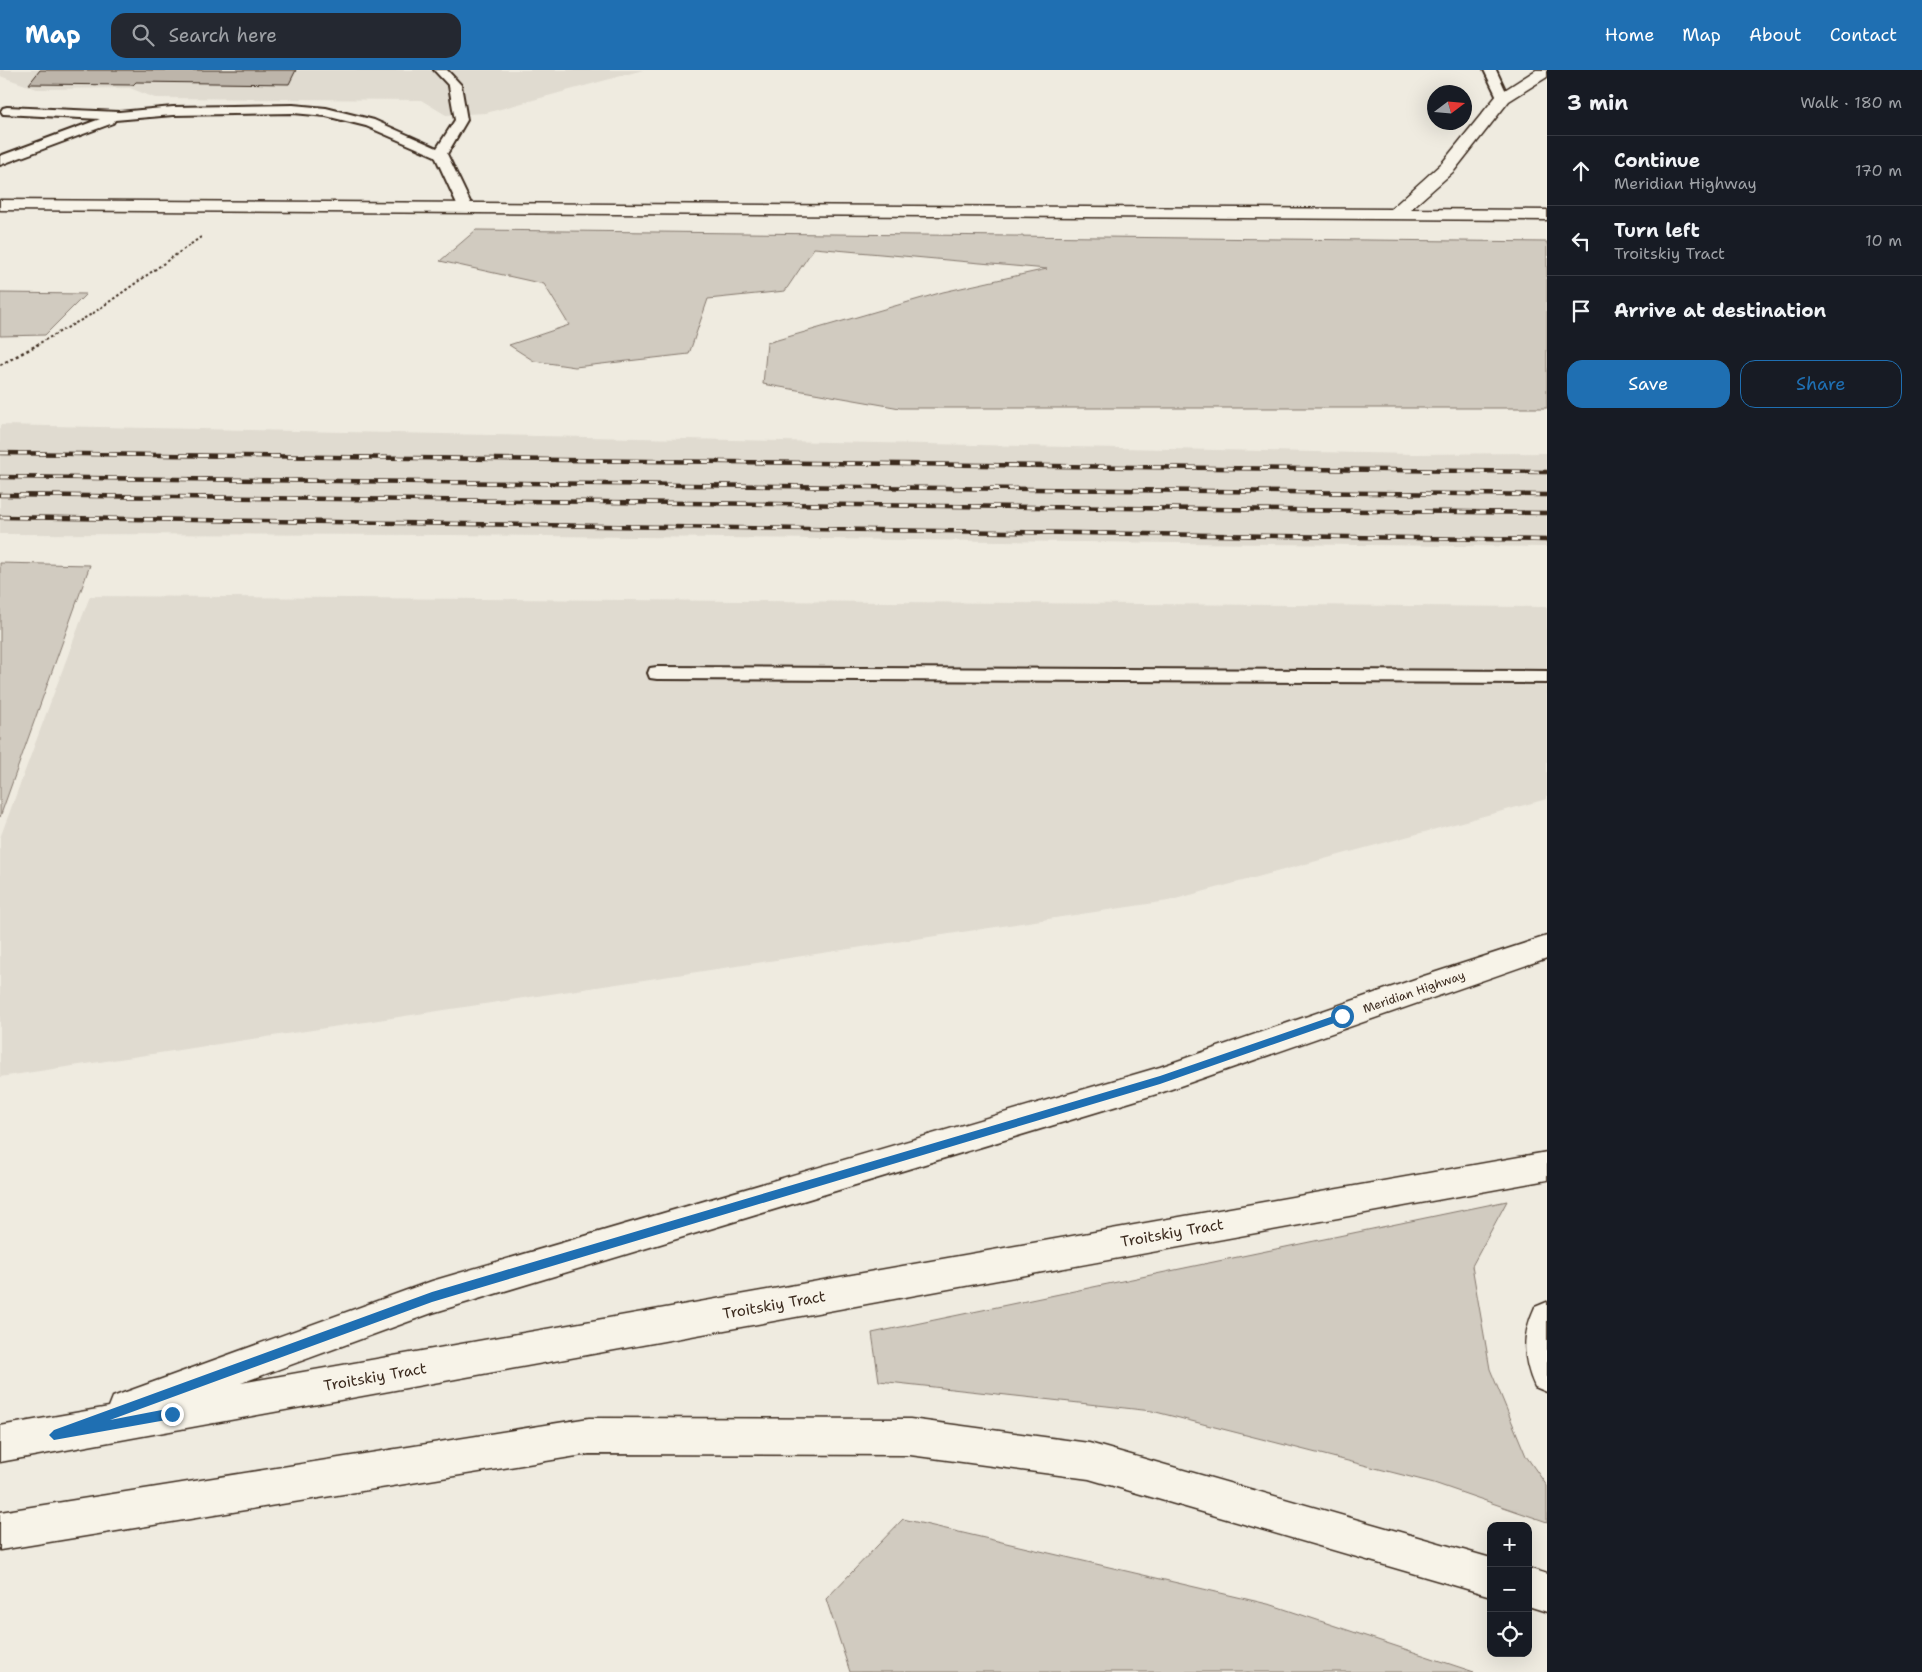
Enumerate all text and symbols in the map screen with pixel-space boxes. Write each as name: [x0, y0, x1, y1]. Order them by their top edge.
search box: [111, 13, 461, 58]
text: Map: [25, 19, 81, 51]
icon: search: [129, 21, 157, 49]
text: Search here: [169, 23, 277, 48]
text: Home: [1605, 23, 1654, 47]
text: Map: [1682, 23, 1721, 47]
text: About: [1749, 23, 1802, 47]
text: Contact: [1830, 23, 1897, 47]
north arrow: [1427, 85, 1472, 130]
text: 3 min: [1567, 89, 1628, 117]
text: Walk · 180 m: [1800, 92, 1902, 113]
text: Continue: [1614, 148, 1700, 173]
icon: ahead: [1567, 157, 1595, 185]
text: 170 m: [1855, 160, 1902, 181]
text: Meridian Highway: [1614, 173, 1757, 194]
text: Turn left: [1614, 218, 1700, 243]
icon: left: [1567, 227, 1595, 255]
text: 10 m: [1865, 230, 1902, 251]
text: Troitskiy Tract: [1614, 243, 1725, 264]
icon: arrive: [1567, 297, 1595, 325]
text: Arrive at destination: [1614, 298, 1826, 323]
button: Save: [1567, 360, 1730, 408]
button: Share: [1740, 360, 1902, 408]
street label: Meridian Highway: [1361, 967, 1467, 1017]
route start: [1331, 1005, 1354, 1028]
street label: Troitskiy Tract: [1119, 1214, 1225, 1252]
street label: Troitskiy Tract: [721, 1286, 827, 1324]
street label: Troitskiy Tract: [322, 1358, 428, 1396]
route end: [161, 1403, 184, 1426]
map controls: [1487, 1522, 1532, 1657]
button: +: [1487, 1522, 1532, 1567]
button: −: [1487, 1567, 1532, 1612]
button: locate: [1487, 1612, 1532, 1657]

